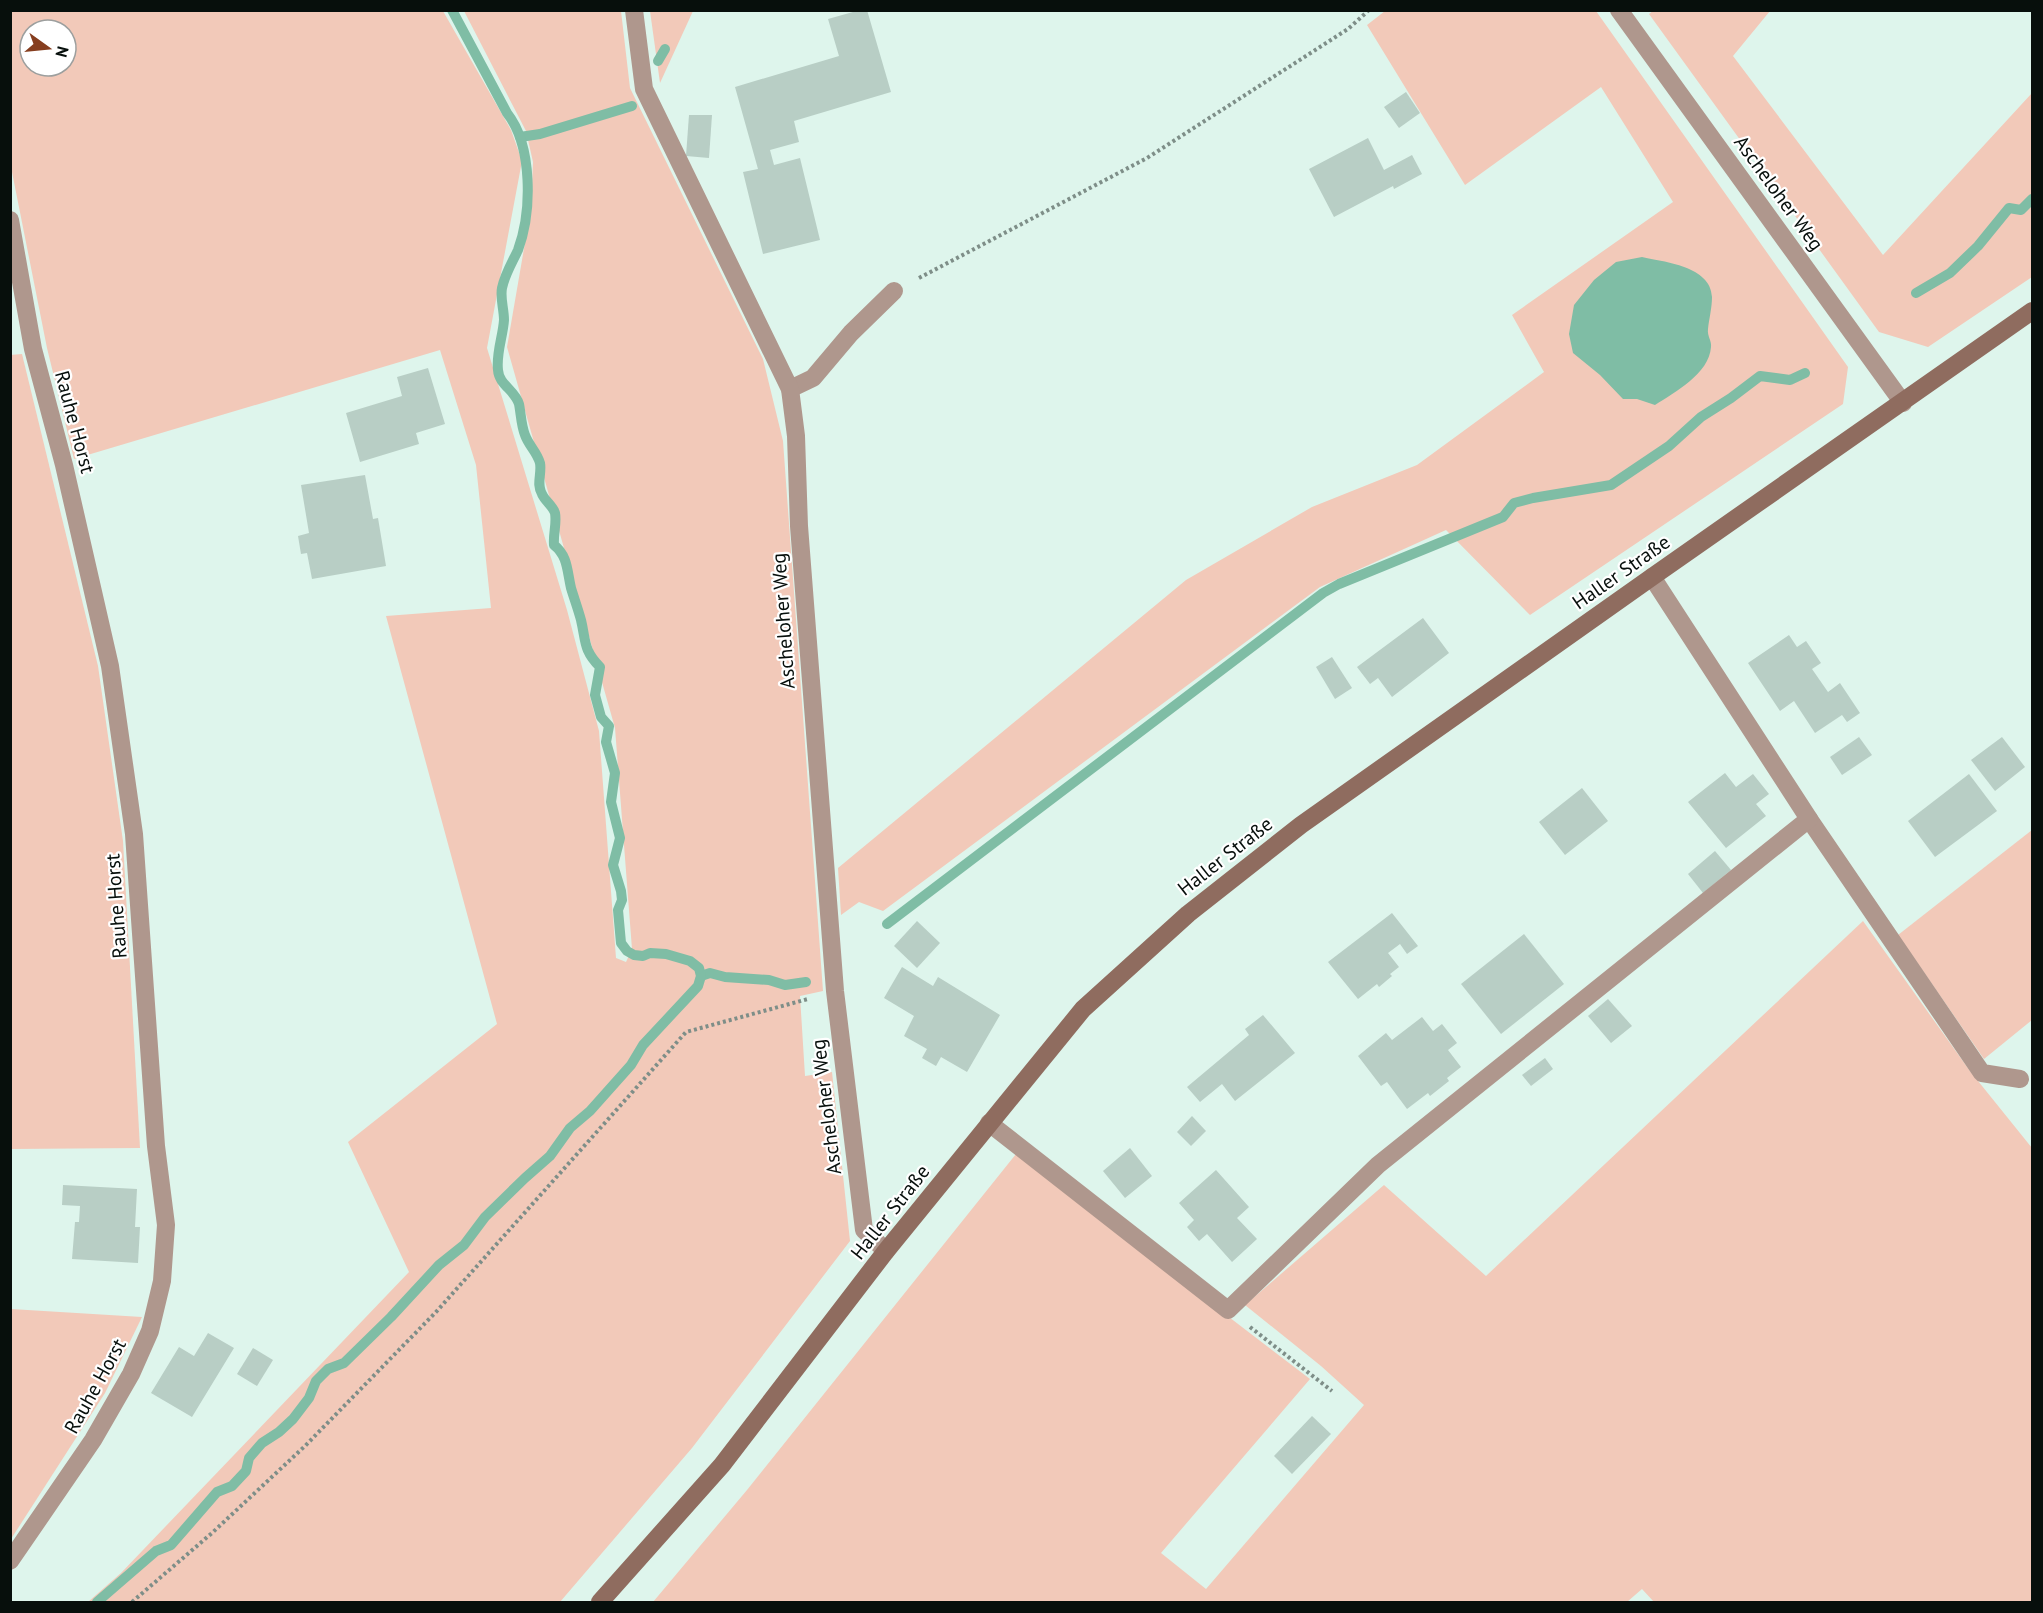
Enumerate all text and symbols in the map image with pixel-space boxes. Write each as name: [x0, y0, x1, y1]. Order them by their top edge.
north arrow: [18, 18, 78, 78]
text: N: [51, 44, 74, 60]
street label: Ascheloher Weg: [1728, 130, 1830, 256]
street label: Rauhe Horst: [49, 368, 101, 476]
street label: Haller Straße: [1567, 529, 1675, 615]
street label: Ascheloher Weg: [765, 552, 801, 690]
street label: Haller Straße: [1172, 811, 1278, 901]
street label: Rauhe Horst: [99, 853, 133, 959]
street label: Ascheloher Weg: [805, 1038, 847, 1176]
street label: Haller Straße: [845, 1159, 935, 1265]
street label: Rauhe Horst: [58, 1334, 132, 1438]

